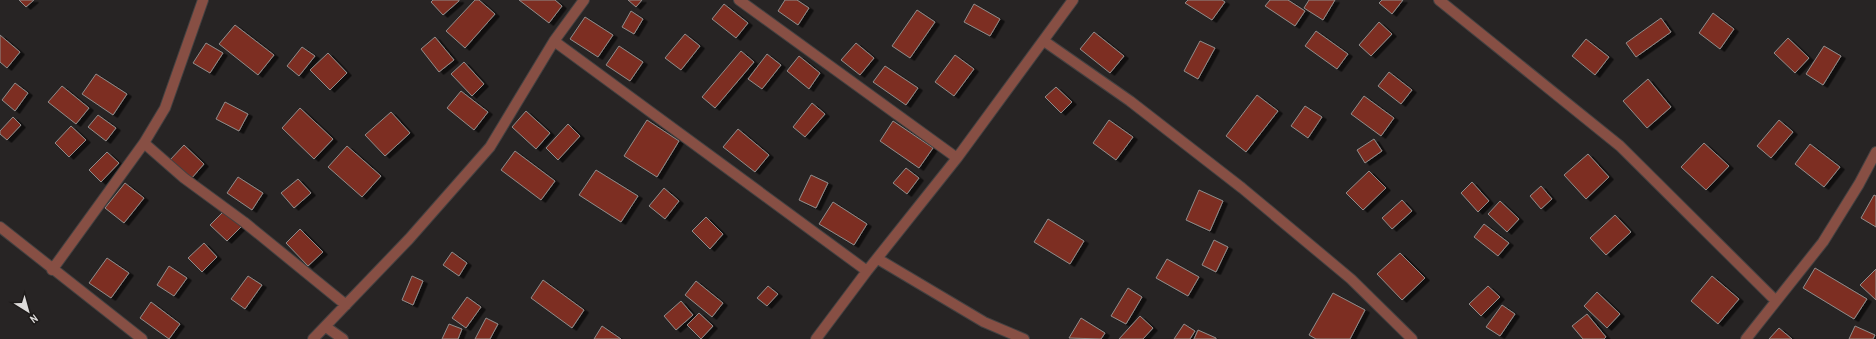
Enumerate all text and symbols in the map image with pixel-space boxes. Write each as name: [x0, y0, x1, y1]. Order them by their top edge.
north arrow: [8, 291, 48, 331]
text: N: [27, 311, 41, 327]

